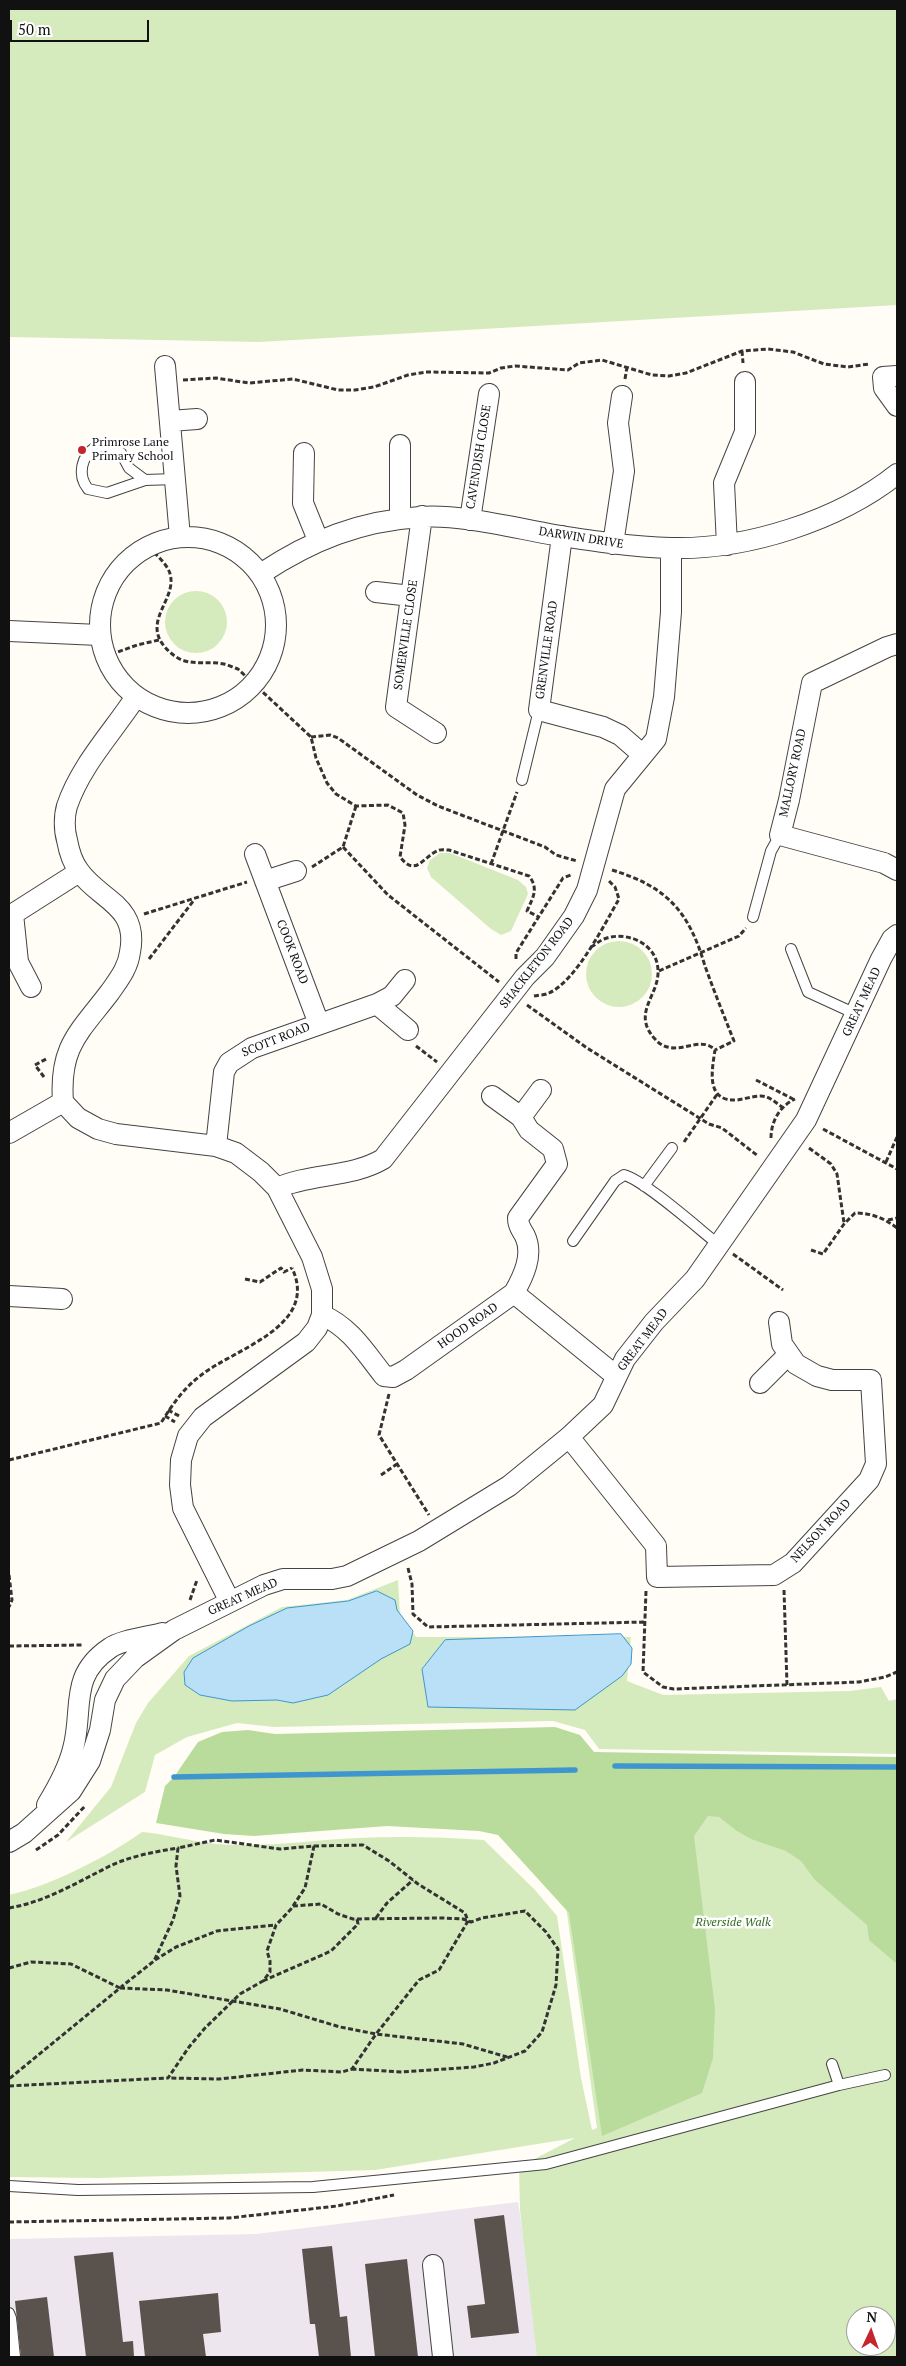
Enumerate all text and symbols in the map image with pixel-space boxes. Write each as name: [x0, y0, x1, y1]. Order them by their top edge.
scale bar: [12, 10, 151, 42]
text: 50 m: [18, 19, 51, 39]
street label: CAVENDISH CLOSE: [464, 404, 494, 510]
place label: Primrose Lane Primary School: [92, 436, 174, 464]
marker: Primrose Lane Primary School: [76, 444, 88, 456]
street label: DARWIN DRIVE: [538, 524, 624, 552]
street label: SOMERVILLE CLOSE: [391, 579, 421, 691]
street label: GRENVILLE ROAD: [533, 600, 561, 700]
street label: MALLORY ROAD: [777, 727, 809, 819]
street label: SHACKLETON ROAD: [497, 915, 577, 1011]
street label: COOK ROAD: [273, 918, 311, 986]
street label: GREAT MEAD: [840, 965, 884, 1039]
street label: SCOTT ROAD: [240, 1020, 312, 1060]
street label: HOOD ROAD: [435, 1300, 501, 1352]
street label: GREAT MEAD: [615, 1306, 671, 1374]
street label: NELSON ROAD: [788, 1496, 854, 1566]
street label: GREAT MEAD: [206, 1575, 280, 1619]
park label: Riverside Walk: [695, 1916, 771, 1930]
north arrow: [846, 2306, 896, 2356]
text: N: [866, 2307, 878, 2326]

